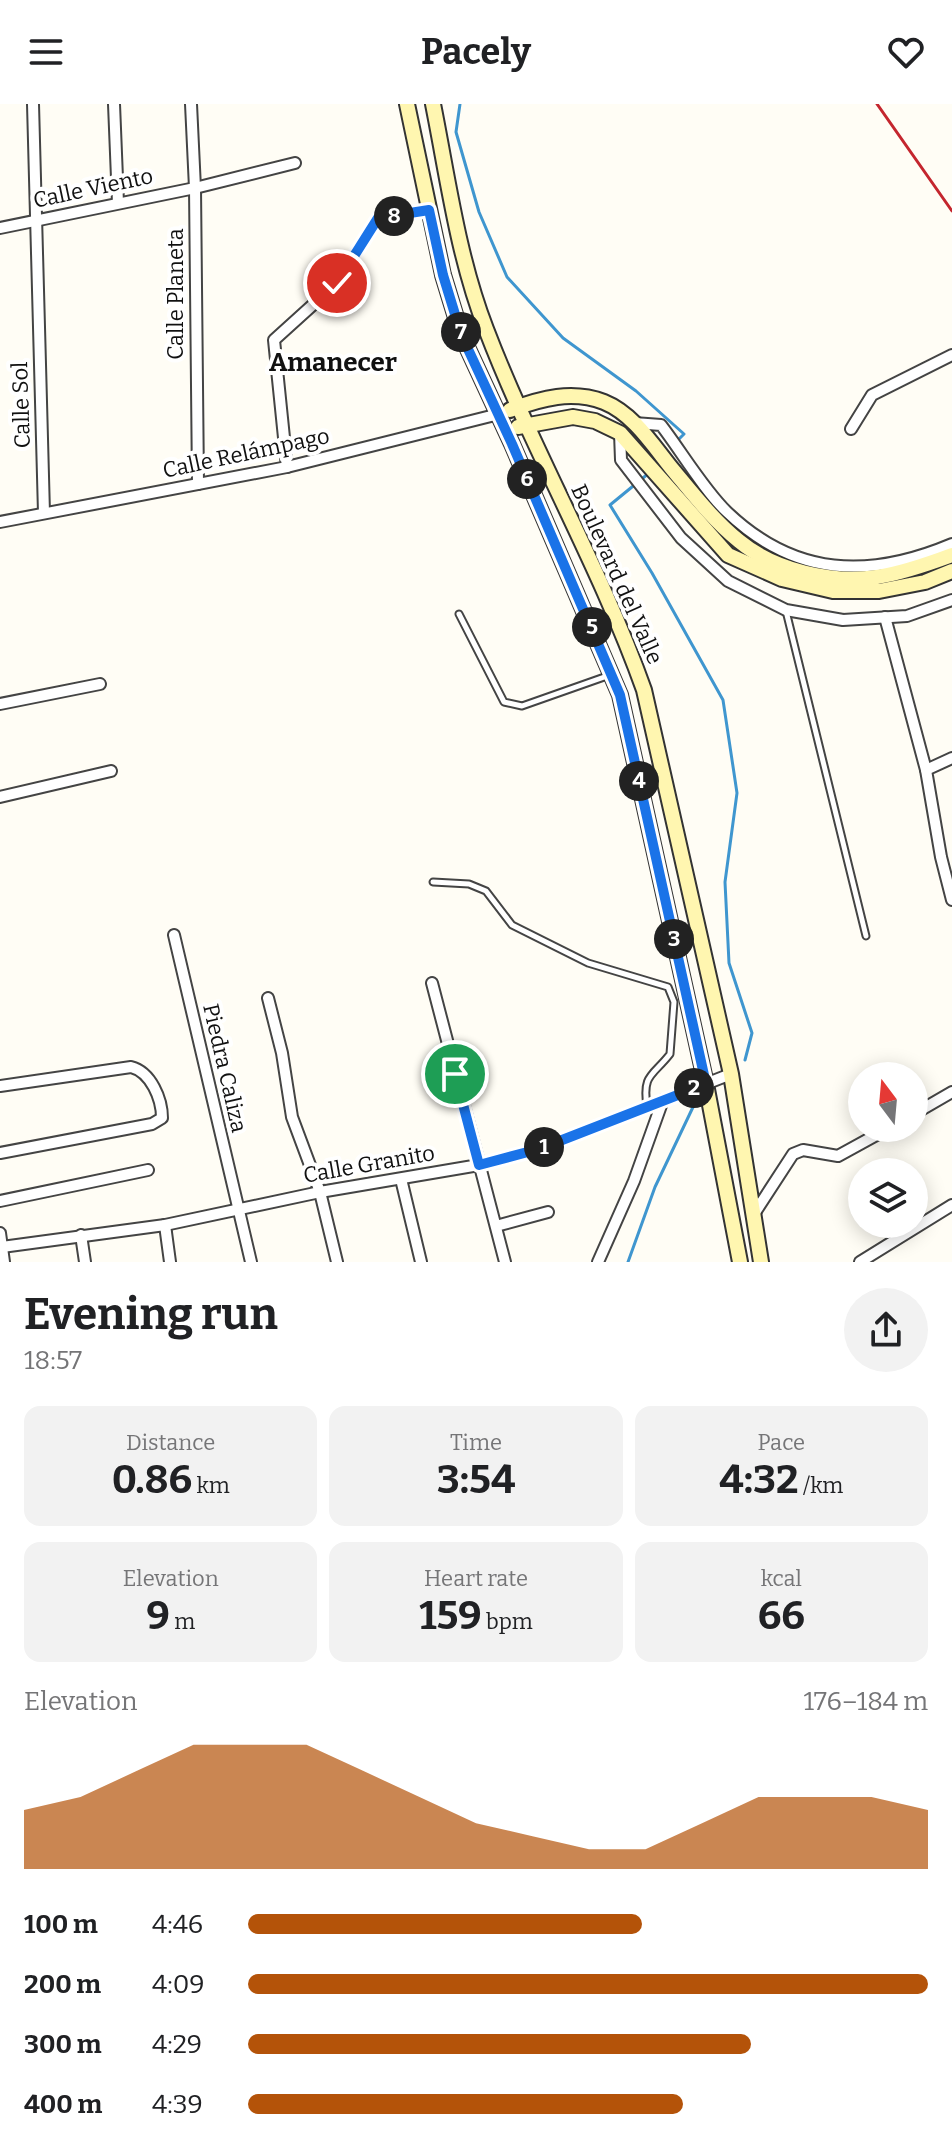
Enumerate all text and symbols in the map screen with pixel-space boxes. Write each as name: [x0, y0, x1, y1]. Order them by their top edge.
icon: menu: [24, 30, 68, 74]
text: Pacely: [421, 30, 531, 74]
icon: heart: [884, 30, 928, 74]
street label: Calle Viento: [31, 162, 155, 214]
pin: 8: [374, 196, 414, 236]
text: 8: [387, 202, 401, 229]
street label: Calle Planeta: [162, 228, 189, 360]
pin: [303, 249, 371, 317]
icon: check: [315, 261, 359, 305]
pin: 7: [441, 312, 481, 352]
text: 7: [455, 318, 467, 345]
district label: Amanecer: [269, 347, 397, 378]
street label: Calle Sol: [6, 361, 36, 449]
street label: Calle Relámpago: [160, 422, 332, 484]
pin: 6: [507, 459, 547, 499]
text: 6: [520, 465, 534, 492]
street label: Boulevard del Valle: [565, 480, 669, 668]
pin: 5: [572, 607, 612, 647]
text: 5: [586, 613, 598, 640]
pin: 4: [619, 761, 659, 801]
text: 4: [632, 767, 646, 794]
pin: 3: [654, 919, 694, 959]
text: 3: [668, 925, 680, 952]
street label: Piedra Caliza: [197, 1001, 253, 1135]
pin: [421, 1040, 489, 1108]
icon: arrive: [433, 1052, 477, 1096]
north arrow: [848, 1062, 928, 1142]
map controls: [848, 1062, 928, 1238]
pin: 2: [674, 1068, 714, 1108]
text: 2: [688, 1074, 700, 1101]
pin: 1: [524, 1127, 564, 1167]
text: 1: [539, 1133, 549, 1160]
street label: Calle Granito: [301, 1139, 437, 1189]
button: layers: [848, 1158, 928, 1238]
text: Evening run: [24, 1288, 278, 1341]
button: share: [844, 1288, 928, 1372]
text: 18:57: [24, 1345, 82, 1376]
text: Distance: [126, 1429, 215, 1456]
text: Time: [450, 1429, 502, 1456]
text: Pace: [758, 1429, 805, 1456]
text: 0.86: [112, 1456, 192, 1504]
text: 3:54: [437, 1456, 515, 1504]
text: 4:32: [719, 1456, 799, 1504]
text: km: [192, 1472, 230, 1499]
text: /km: [799, 1472, 843, 1499]
text: Elevation: [123, 1565, 219, 1592]
text: Heart rate: [424, 1565, 528, 1592]
text: kcal: [761, 1565, 802, 1592]
text: 9: [146, 1592, 170, 1640]
text: 159: [419, 1592, 482, 1640]
text: 66: [758, 1592, 805, 1640]
text: m: [170, 1608, 195, 1635]
text: bpm: [482, 1608, 533, 1635]
text: Elevation: [24, 1686, 137, 1717]
text: 176–184 m: [803, 1686, 928, 1717]
text: 100 m: [24, 1909, 98, 1940]
text: 4:46: [152, 1909, 203, 1940]
text: 200 m: [24, 1969, 101, 2000]
text: 4:09: [152, 1969, 205, 2000]
text: 300 m: [24, 2029, 101, 2060]
text: 4:29: [152, 2029, 202, 2060]
text: 400 m: [24, 2089, 102, 2120]
text: 4:39: [152, 2089, 203, 2120]

